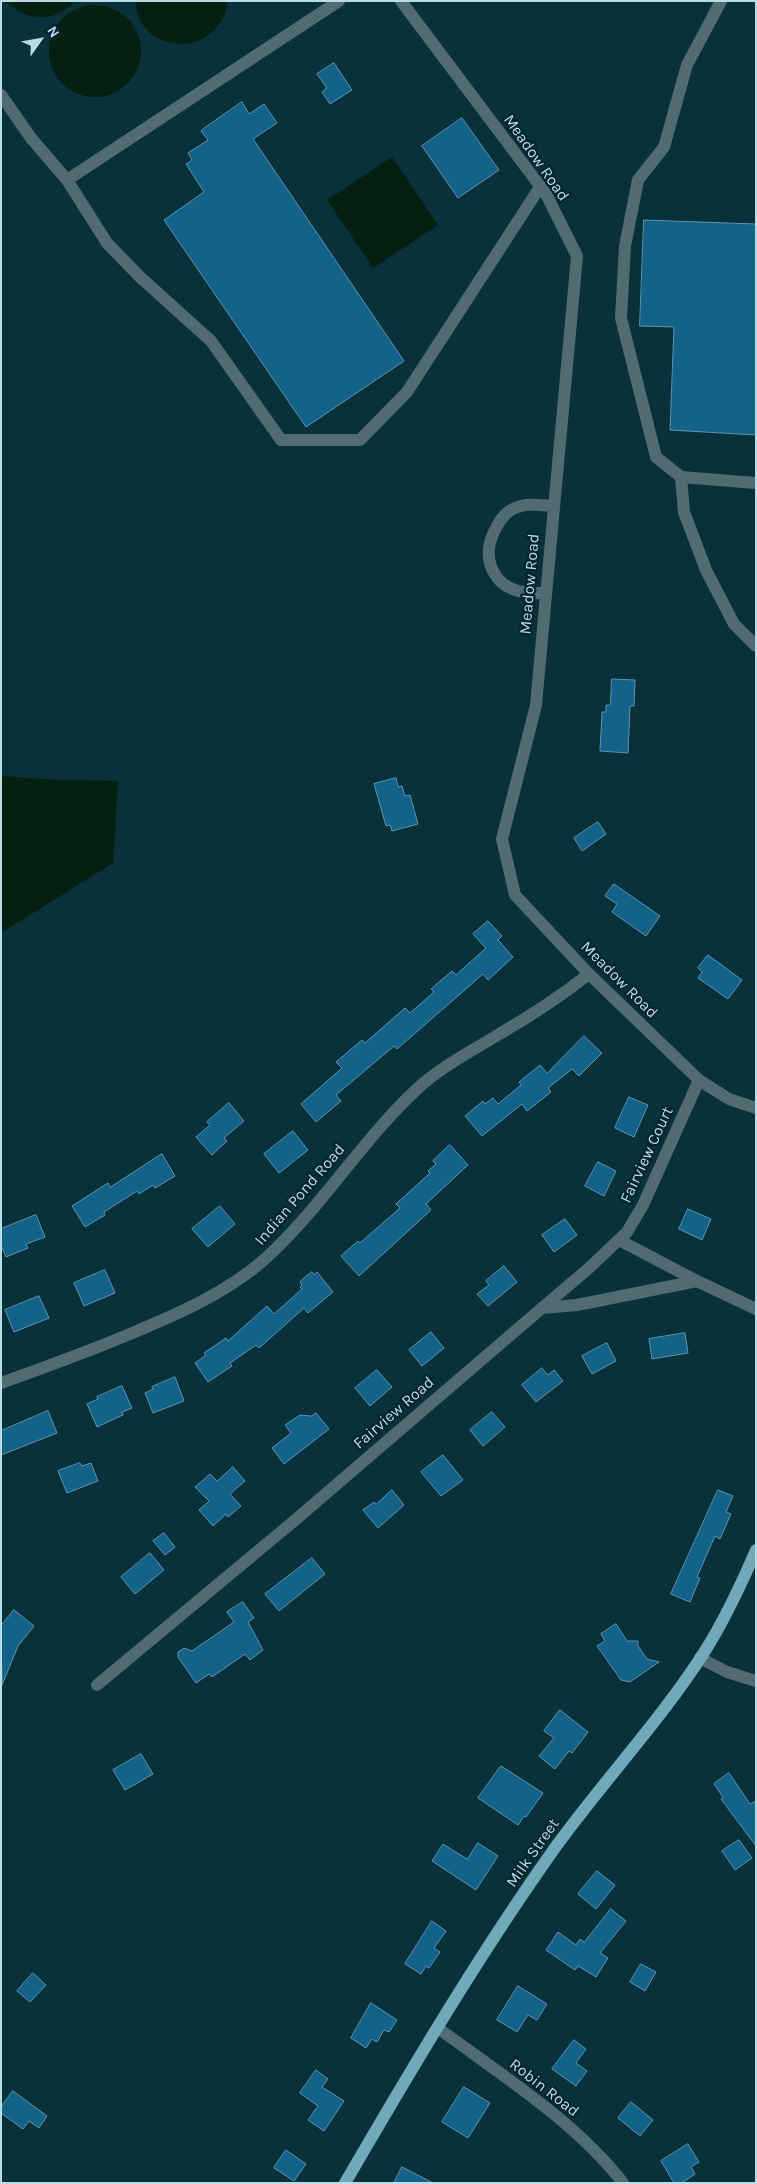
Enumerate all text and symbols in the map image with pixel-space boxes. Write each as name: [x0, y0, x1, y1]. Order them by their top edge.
north arrow: [15, 15, 65, 65]
text: N: [43, 23, 63, 41]
street label: Meadow Road: [499, 111, 573, 205]
street label: Meadow Road: [516, 533, 544, 635]
street label: Meadow Road: [576, 937, 662, 1023]
street label: Fairview Court: [616, 1104, 678, 1206]
street label: Indian Pond Road: [251, 1140, 349, 1250]
street label: Fairview Road: [350, 1373, 438, 1453]
street label: Milk Street: [502, 1815, 564, 1891]
street label: Robin Road: [505, 2055, 583, 2121]

